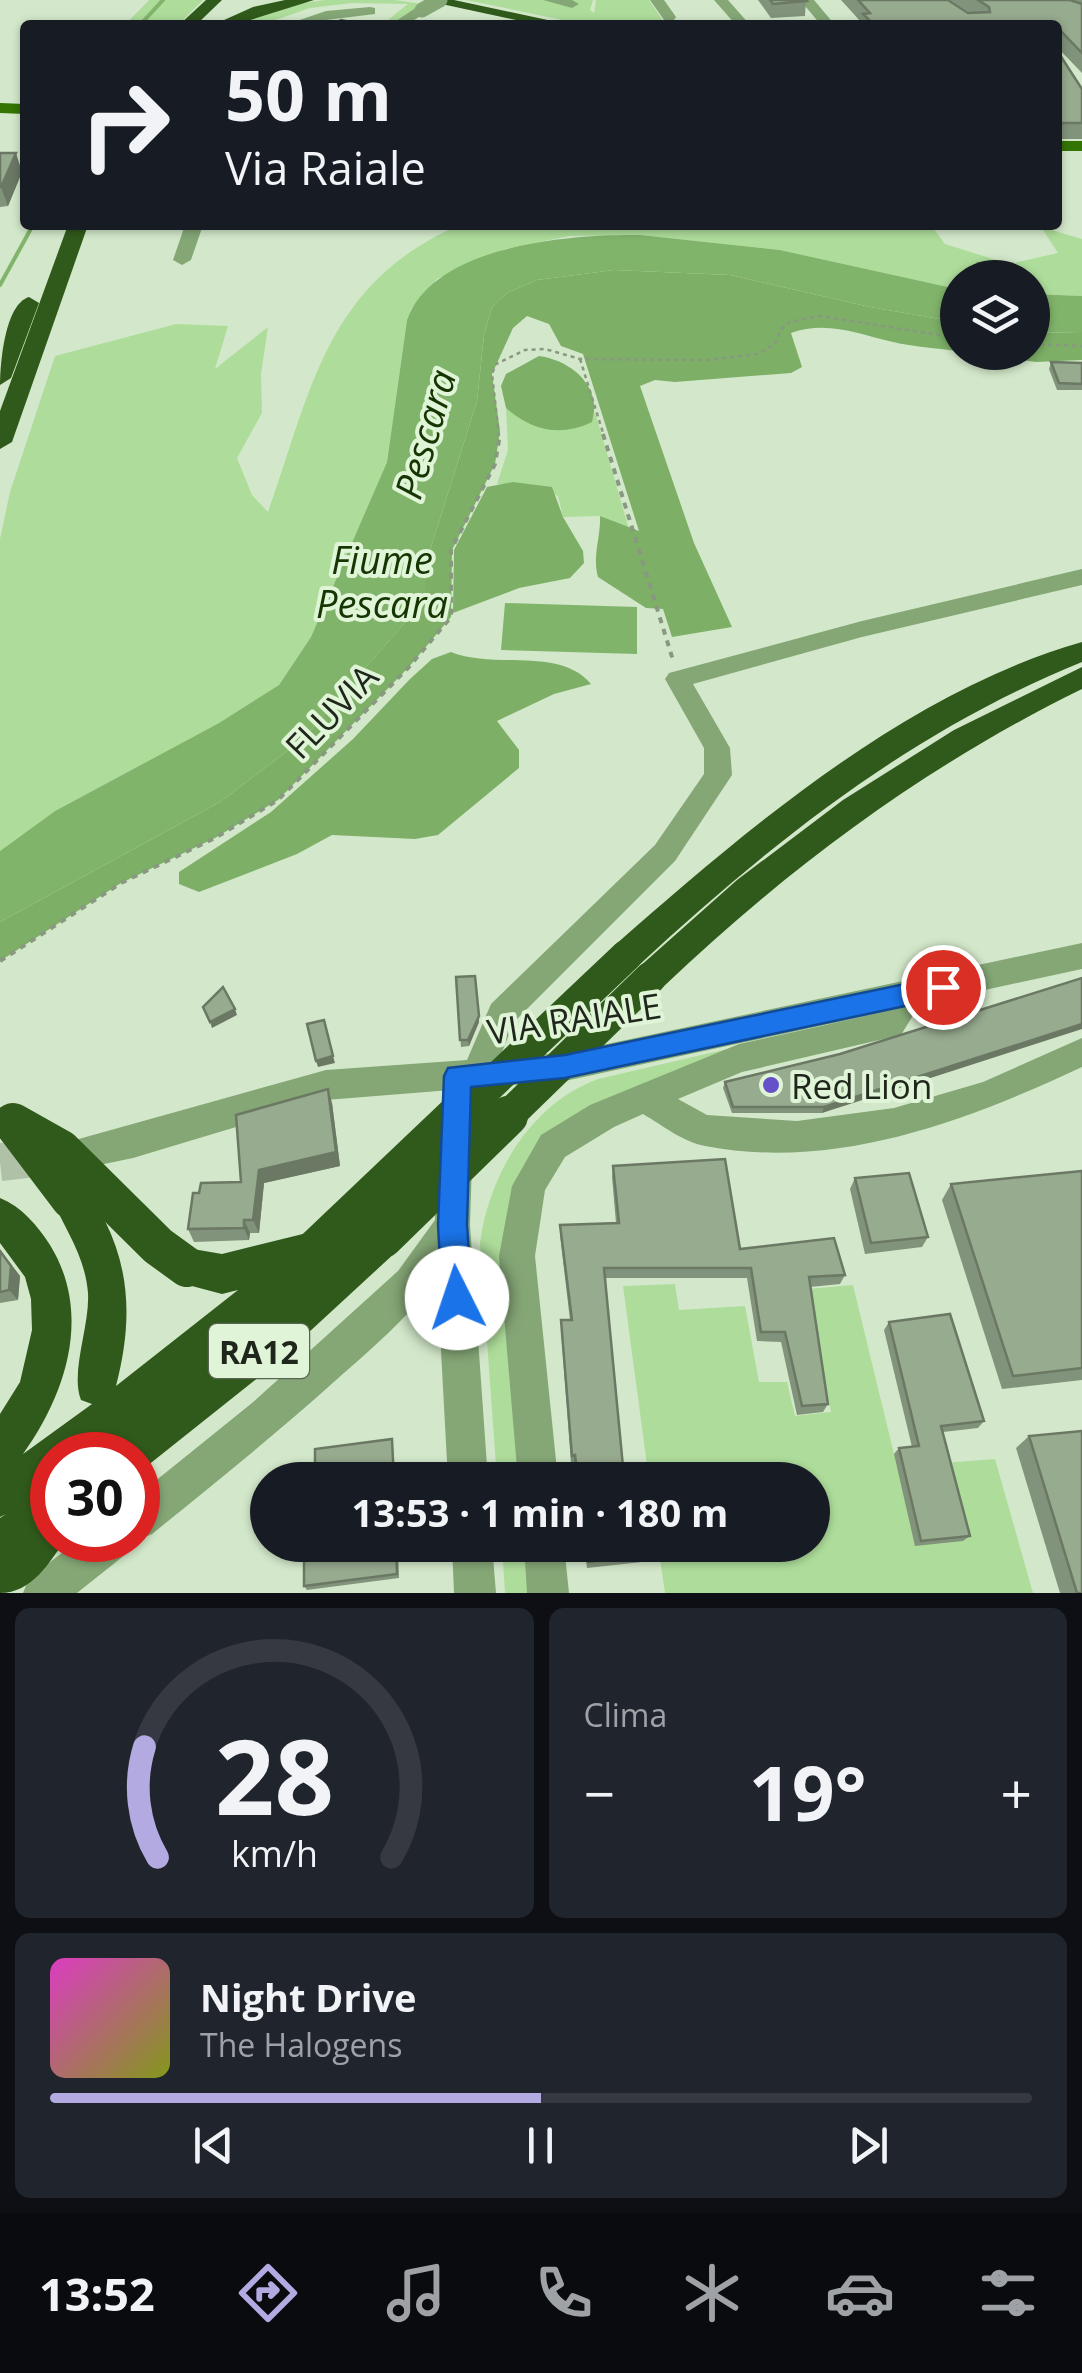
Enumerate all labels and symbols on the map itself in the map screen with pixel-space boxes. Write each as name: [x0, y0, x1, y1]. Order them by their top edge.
water label: Pescara: [381, 363, 467, 505]
water label: Fiume Pescara: [316, 533, 448, 629]
street label: FLUVIA: [274, 653, 388, 769]
pin: [901, 945, 986, 1030]
street label: VIA RAIALE: [484, 981, 664, 1055]
place label: Red Lion: [791, 1062, 932, 1109]
marker: Red Lion: [760, 1074, 782, 1096]
position arrow: [405, 1246, 509, 1350]
road number: RA12: [209, 1324, 309, 1378]
speed limit sign: 30: [30, 1432, 160, 1562]

